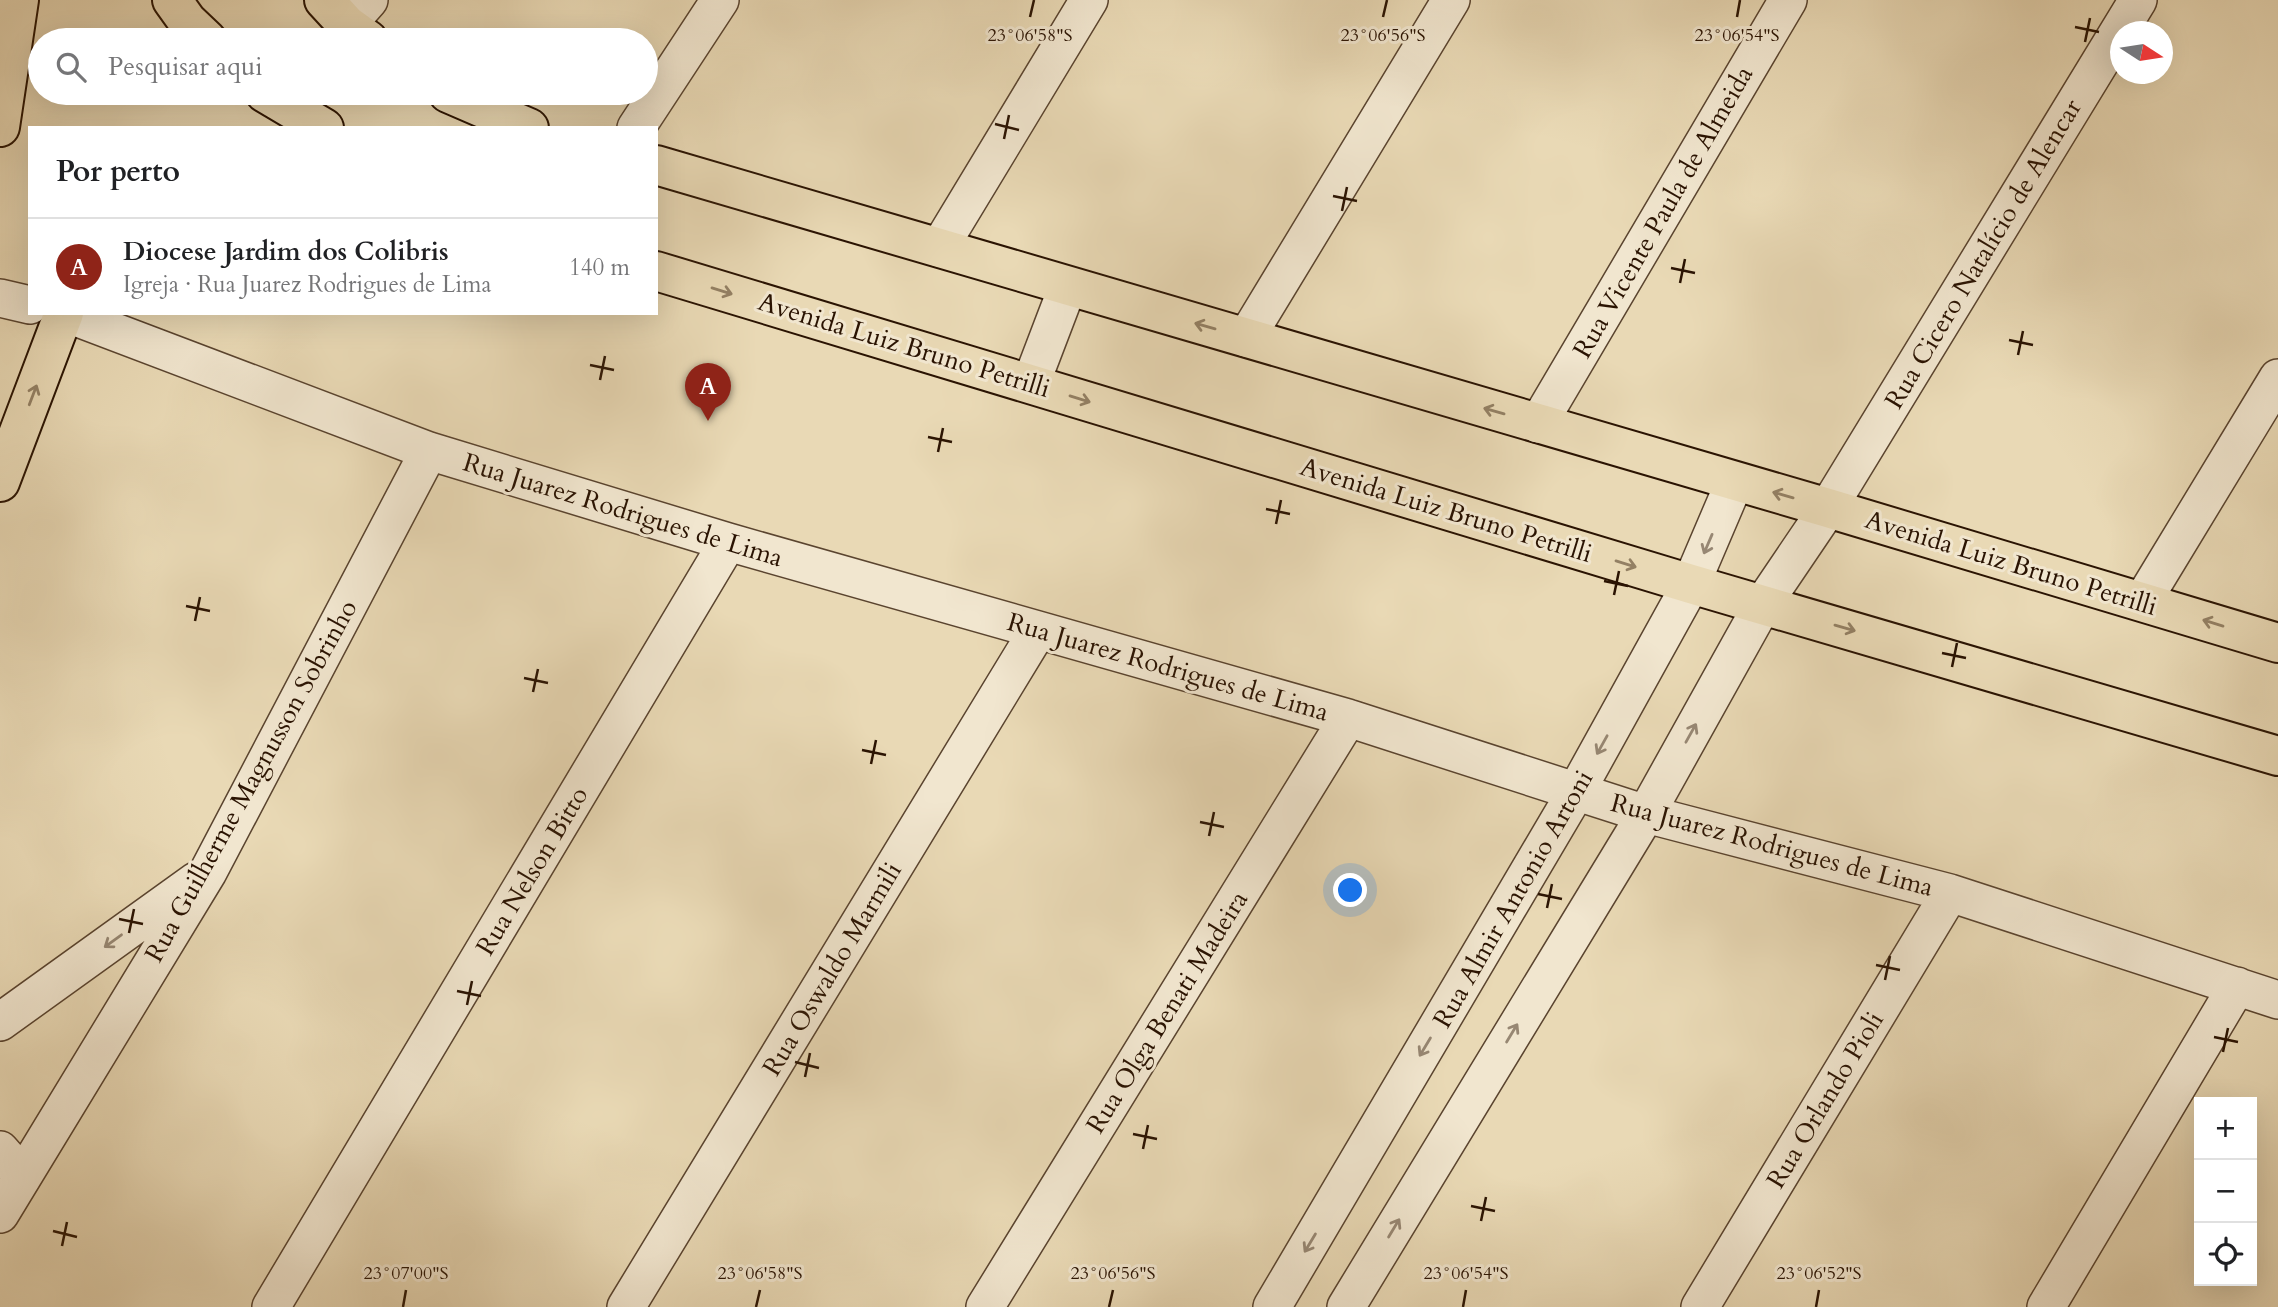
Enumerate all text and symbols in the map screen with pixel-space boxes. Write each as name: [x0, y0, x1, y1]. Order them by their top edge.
north arrow: [2110, 21, 2173, 84]
text: 23°06'58"S: [988, 23, 1072, 48]
text: 23°06'56"S: [1341, 23, 1425, 48]
text: 23°06'54"S: [1695, 23, 1779, 48]
search box: [28, 28, 658, 105]
icon: search: [52, 48, 90, 86]
text: Pesquisar aqui: [108, 49, 263, 84]
street label: Rua Vicente Paula de Almeida: [1565, 59, 1761, 365]
street label: Rua Cicero Natalício de Alencar: [1876, 92, 2090, 415]
text: Por perto: [56, 151, 180, 192]
text: Diocese Jardim dos Colibris: [123, 234, 449, 269]
text: A: [70, 252, 88, 283]
text: 140 m: [569, 252, 630, 283]
text: Igreja · Rua Juarez Rodrigues de Lima: [123, 269, 491, 300]
street label: Avenida Luiz Bruno Petrilli: [754, 284, 1054, 406]
one-way arrow: [710, 285, 732, 298]
one-way arrow: [1195, 319, 1217, 332]
pin: A: [685, 363, 731, 421]
one-way arrow: [27, 384, 40, 406]
one-way arrow: [1069, 393, 1091, 406]
one-way arrow: [1484, 403, 1506, 416]
street label: Rua Juarez Rodrigues de Lima: [459, 445, 787, 575]
street label: Avenida Luiz Bruno Petrilli: [1296, 449, 1596, 571]
one-way arrow: [1772, 488, 1794, 501]
street label: Avenida Luiz Bruno Petrilli: [1861, 502, 2161, 624]
one-way arrow: [1701, 533, 1714, 554]
one-way arrow: [1615, 559, 1637, 572]
street label: Rua Guilherme Magnusson Sobrinho: [137, 594, 365, 968]
street label: Rua Juarez Rodrigues de Lima: [1003, 604, 1333, 730]
one-way arrow: [2202, 616, 2224, 629]
one-way arrow: [1833, 622, 1855, 635]
one-way arrow: [1684, 723, 1698, 743]
one-way arrow: [1595, 735, 1609, 755]
street label: Rua Almir Antonio Artoni: [1425, 764, 1601, 1034]
street label: Rua Nelson Bitto: [468, 780, 596, 962]
street label: Rua Juarez Rodrigues de Lima: [1607, 785, 1937, 905]
street label: Rua Oswaldo Marmili: [754, 856, 910, 1082]
your location: [1333, 873, 1367, 907]
street label: Rua Olga Benati Madeira: [1078, 884, 1256, 1140]
one-way arrow: [104, 933, 123, 948]
street label: Rua Orlando Pioli: [1758, 1005, 1892, 1195]
one-way arrow: [1506, 1024, 1520, 1044]
one-way arrow: [1418, 1037, 1432, 1057]
map controls: [2194, 1097, 2257, 1286]
button: +: [2194, 1097, 2257, 1160]
button: −: [2194, 1160, 2257, 1223]
one-way arrow: [1388, 1218, 1402, 1238]
button: locate: [2194, 1223, 2257, 1286]
one-way arrow: [1302, 1233, 1316, 1253]
text: 23°07'00"S: [364, 1261, 448, 1286]
text: 23°06'58"S: [718, 1261, 802, 1286]
text: 23°06'56"S: [1071, 1261, 1155, 1286]
text: 23°06'54"S: [1424, 1261, 1508, 1286]
text: 23°06'52"S: [1777, 1261, 1861, 1286]

